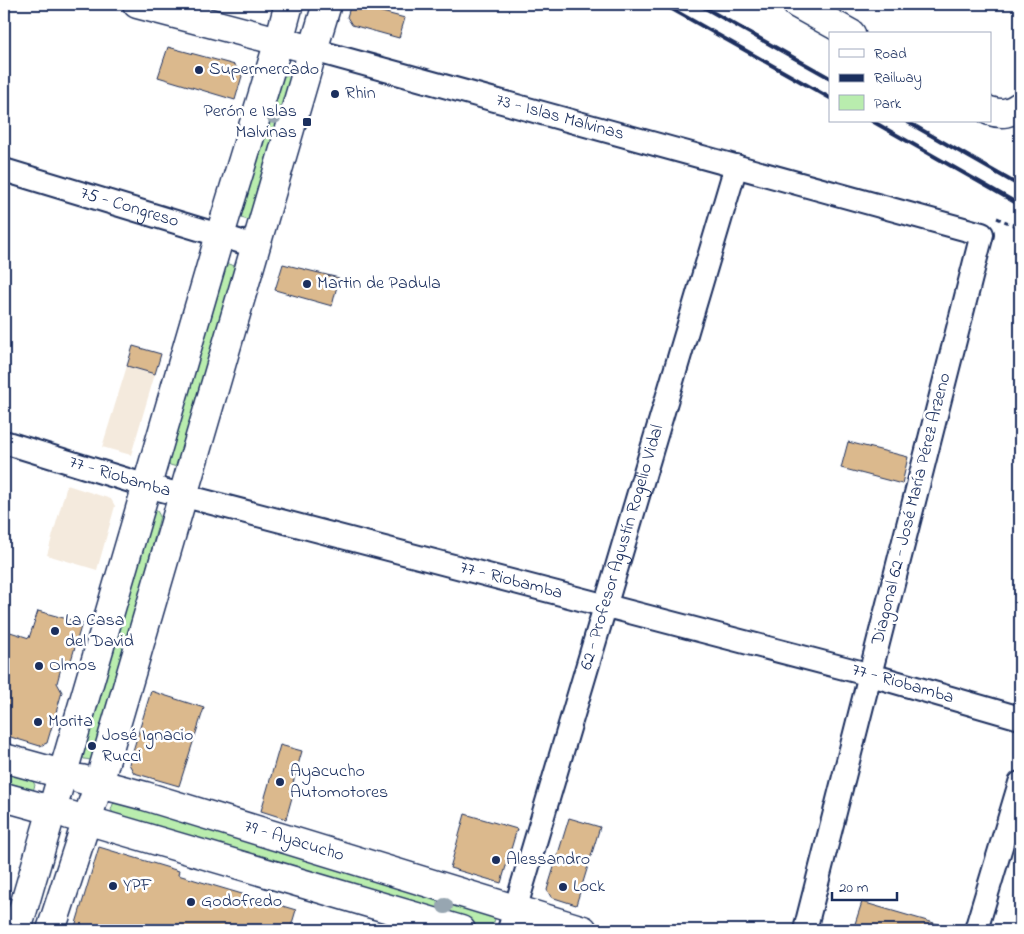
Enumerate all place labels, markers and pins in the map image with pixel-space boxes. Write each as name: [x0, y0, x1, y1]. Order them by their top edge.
place label: Supermercado: [209, 57, 319, 83]
marker: Supermercado: [193, 64, 205, 76]
place label: Rhin: [345, 81, 376, 107]
marker: Rhin: [329, 88, 341, 100]
place label: Perón e Islas Malvinas: [203, 99, 297, 146]
marker: Perón e Islas Malvinas: [301, 116, 313, 128]
place label: Martin de Padula: [317, 271, 441, 297]
marker: Martin de Padula: [301, 278, 313, 290]
place label: La Casa del David: [65, 608, 134, 655]
marker: La Casa del David: [49, 625, 61, 637]
place label: Olmos: [49, 653, 96, 679]
marker: Olmos: [33, 660, 45, 672]
place label: Morita: [48, 709, 93, 735]
marker: Morita: [32, 716, 44, 728]
place label: José Ignacio Rucci: [102, 723, 193, 770]
marker: José Ignacio Rucci: [86, 740, 98, 752]
place label: Ayacucho Automotores: [290, 759, 388, 806]
marker: Ayacucho Automotores: [274, 776, 286, 788]
place label: Alessandro: [506, 847, 590, 873]
marker: Alessandro: [490, 854, 502, 866]
place label: YPF: [123, 873, 153, 899]
place label: Lock: [573, 874, 605, 900]
marker: YPF: [107, 880, 119, 892]
marker: Lock: [557, 881, 569, 893]
place label: Godofredo: [201, 889, 282, 915]
marker: Godofredo: [185, 896, 197, 908]

